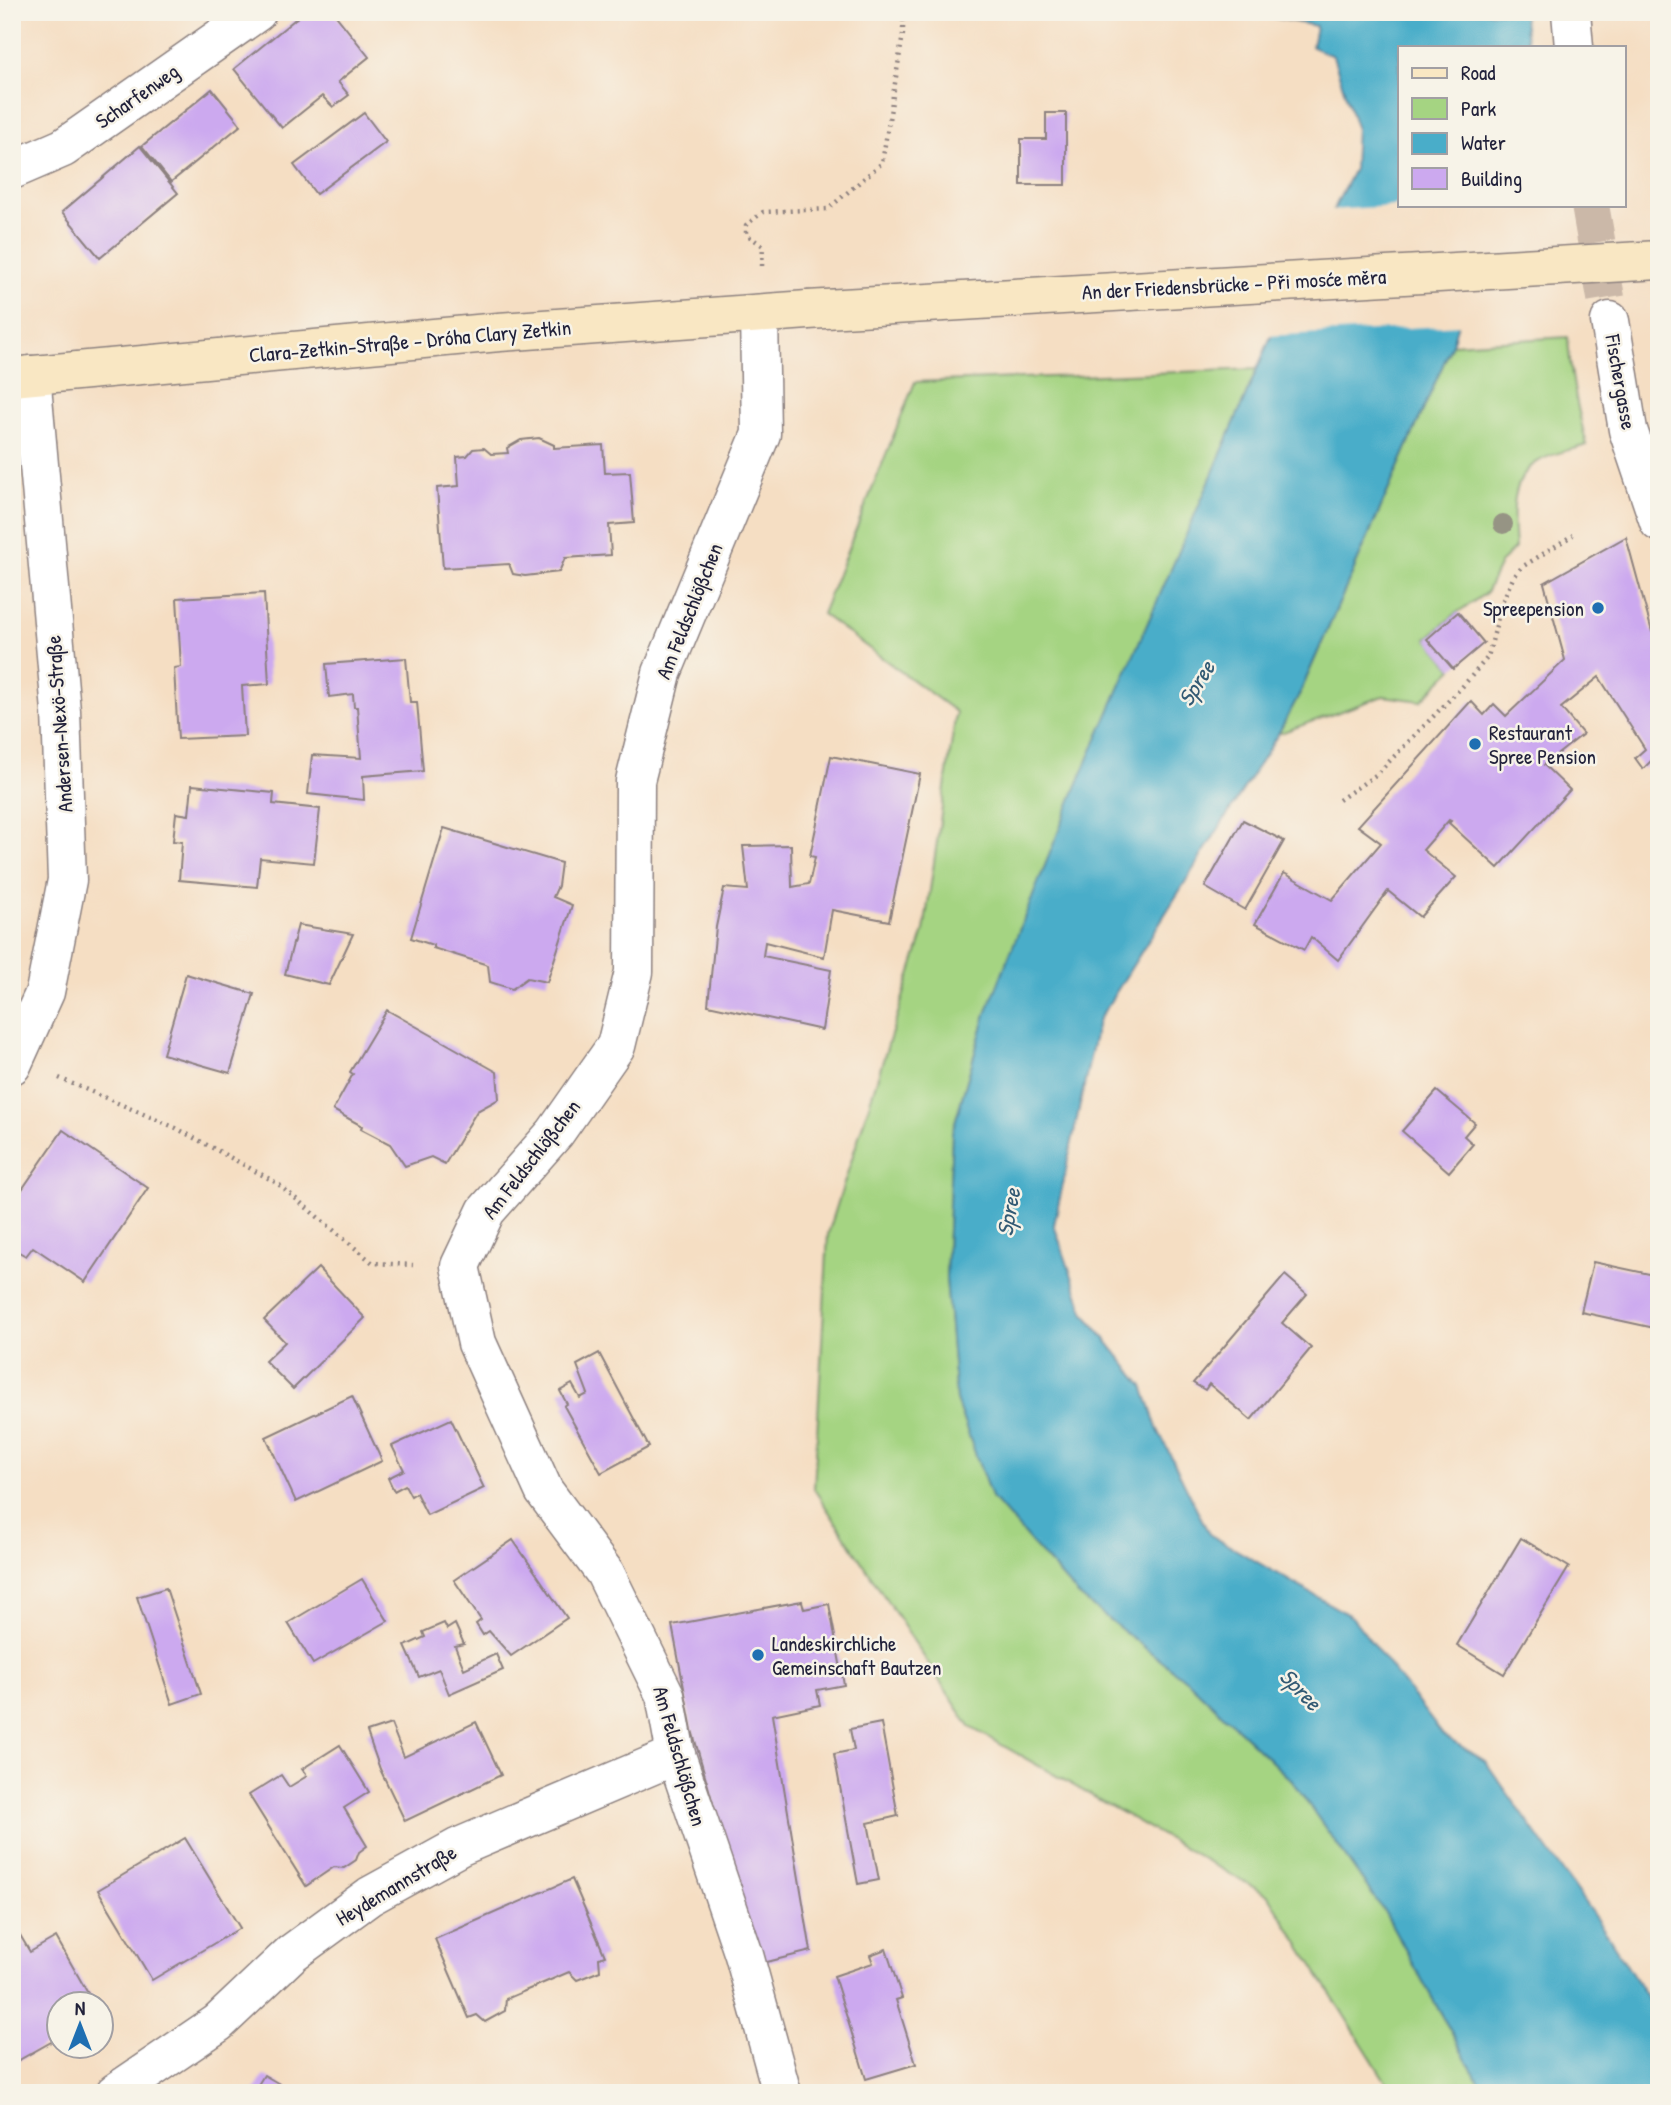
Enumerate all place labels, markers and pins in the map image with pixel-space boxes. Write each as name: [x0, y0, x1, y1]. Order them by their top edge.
place label: Spreepension: [1483, 594, 1584, 623]
marker: Spreepension: [1590, 600, 1606, 616]
place label: Restaurant Spree Pension: [1489, 718, 1596, 771]
marker: Restaurant Spree Pension: [1467, 736, 1483, 752]
place label: Landeskirchliche Gemeinschaft Bautzen: [772, 1629, 942, 1682]
marker: Landeskirchliche Gemeinschaft Bautzen: [750, 1647, 766, 1663]

